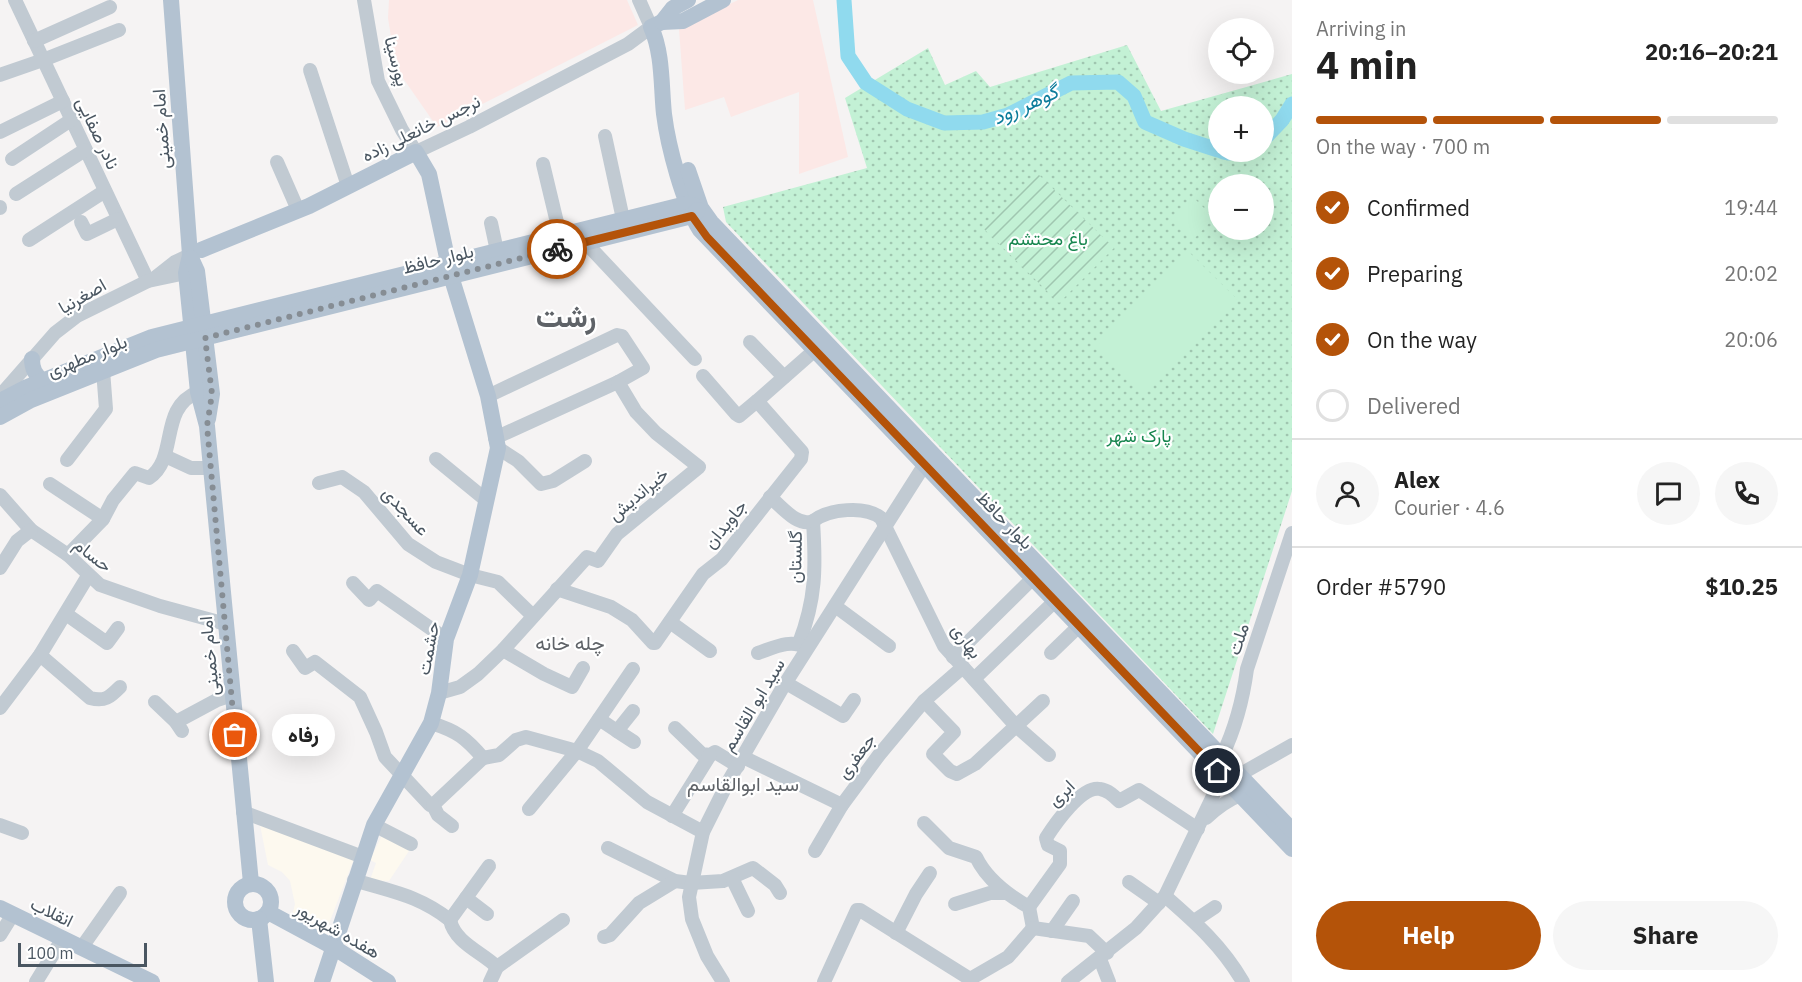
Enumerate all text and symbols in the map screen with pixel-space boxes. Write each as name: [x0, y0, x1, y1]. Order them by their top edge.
text: Arriving in: [1316, 15, 1406, 42]
map controls: [1208, 18, 1274, 240]
button: locate: [1208, 18, 1274, 84]
street label: پورسینا: [378, 33, 415, 89]
text: 20:16–20:21: [1645, 37, 1778, 66]
text: 4 min: [1316, 39, 1418, 90]
water label: گوهر رود: [988, 76, 1066, 130]
street label: امام خمینی: [147, 88, 176, 170]
street label: نرجس خانعلی زاده: [358, 89, 484, 167]
street label: نادر صفایی: [71, 93, 125, 173]
button: +: [1208, 96, 1274, 162]
text: On the way · 700 m: [1316, 133, 1490, 160]
button: −: [1208, 174, 1274, 240]
icon: check: [1316, 191, 1349, 224]
text: Confirmed: [1367, 193, 1470, 222]
text: 19:44: [1724, 194, 1778, 221]
courier: [527, 219, 587, 279]
park label: باغ محتشم: [1008, 227, 1088, 251]
icon: bike: [541, 233, 574, 266]
street label: بلوار حافظ: [400, 239, 476, 279]
icon: check: [1316, 257, 1349, 290]
text: Preparing: [1367, 259, 1462, 288]
text: 20:02: [1724, 260, 1778, 287]
street label: اصغرنیا: [54, 273, 110, 319]
district label: رشت: [536, 296, 596, 335]
icon: check: [1316, 323, 1349, 356]
text: On the way: [1367, 325, 1477, 354]
text: 20:06: [1724, 326, 1778, 353]
street label: بلوار مطهری: [44, 330, 130, 382]
text: Delivered: [1367, 391, 1461, 420]
park label: پارک شهر: [1106, 424, 1171, 448]
street label: خیراندیش: [603, 462, 673, 526]
button: person: [1316, 462, 1379, 525]
button: chat: [1637, 462, 1700, 525]
button: phone: [1715, 462, 1778, 525]
text: Alex: [1394, 465, 1440, 494]
street label: عسجدی: [377, 482, 435, 540]
street label: بلوار حافظ: [972, 486, 1038, 554]
text: Courier · 4.6: [1394, 494, 1505, 521]
street label: جاویدان: [698, 495, 752, 553]
street label: گلستان: [783, 530, 807, 584]
street label: حسام: [68, 533, 117, 578]
text: Order #5790: [1316, 572, 1446, 601]
text: $10.25: [1705, 572, 1778, 601]
street label: امام خمینی: [194, 615, 225, 697]
street label: حشمت: [412, 619, 444, 677]
street label: بهاری: [947, 619, 987, 663]
street label: ملت: [1222, 620, 1254, 658]
district label: چله خانه: [535, 629, 605, 657]
street label: سید ابو القاسم: [716, 654, 791, 756]
pin: [209, 709, 260, 760]
callout: رفاه: [271, 714, 334, 756]
icon: bag: [218, 718, 251, 751]
text: رفاه: [288, 721, 319, 748]
street label: جعفری: [831, 729, 881, 783]
pin: [1192, 745, 1243, 796]
icon: home: [1201, 754, 1234, 787]
district label: سید ابوالقاسم: [687, 770, 799, 797]
street label: ابری: [1043, 775, 1079, 811]
street label: انقلاب: [27, 892, 77, 932]
street label: هفده شهریور: [290, 896, 385, 964]
button: Help: [1316, 901, 1541, 970]
button: Share: [1553, 901, 1778, 970]
scale bar: [18, 940, 147, 968]
text: 100 m: [27, 943, 74, 963]

